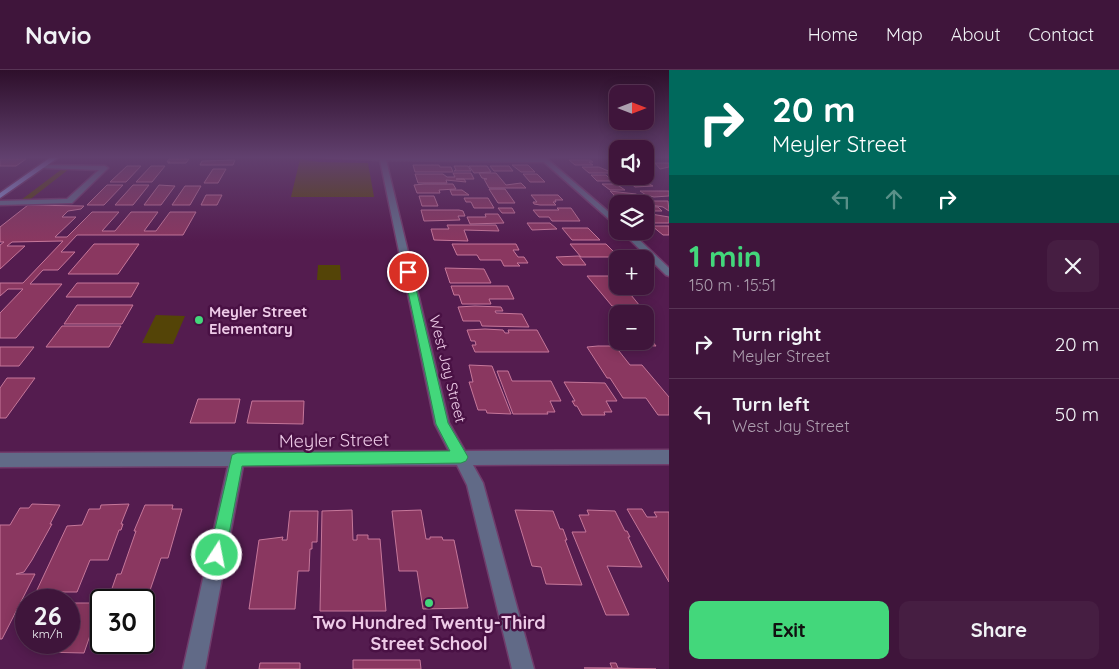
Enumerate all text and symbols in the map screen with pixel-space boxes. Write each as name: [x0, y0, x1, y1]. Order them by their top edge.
text: Navio: [25, 20, 92, 50]
text: Home: [808, 23, 858, 46]
text: Map: [886, 23, 923, 46]
text: About: [951, 23, 1001, 46]
text: Contact: [1029, 23, 1094, 46]
north arrow: [609, 85, 654, 130]
map controls: [609, 85, 654, 350]
text: 20 m: [772, 87, 855, 131]
icon: right: [689, 90, 754, 155]
text: Meyler Street: [772, 130, 907, 158]
button: sound: [609, 140, 654, 185]
icon: left: [827, 185, 855, 213]
icon: ahead: [880, 185, 908, 213]
icon: right: [933, 185, 961, 213]
button: layers: [609, 195, 654, 240]
text: 1 min: [689, 237, 762, 275]
button: close: [1047, 240, 1099, 292]
button: +: [609, 250, 654, 295]
pin: [387, 251, 429, 293]
icon: arrive: [394, 258, 422, 286]
text: 150 m · 15:51: [689, 275, 776, 295]
place label: Meyler Street Elementary: [209, 302, 307, 338]
button: −: [609, 305, 654, 350]
street label: West Jay Street: [425, 313, 471, 425]
marker: Meyler Street Elementary: [193, 314, 205, 326]
text: Turn right: [732, 322, 821, 346]
icon: right: [689, 330, 717, 358]
text: 20 m: [1055, 332, 1099, 356]
text: Meyler Street: [732, 346, 830, 366]
text: Turn left: [732, 392, 810, 416]
icon: left: [689, 400, 717, 428]
text: 50 m: [1055, 402, 1099, 426]
text: West Jay Street: [732, 416, 850, 436]
street label: Meyler Street: [279, 428, 389, 452]
position arrow: [190, 528, 242, 580]
speed limit sign: 30: [90, 589, 155, 654]
marker: Two Hundred Twenty-Third Street School: [423, 597, 435, 609]
text: 26: [33, 600, 62, 631]
button: Exit: [689, 601, 889, 659]
button: Share: [899, 601, 1099, 659]
place label: Two Hundred Twenty-Third Street School: [312, 611, 546, 655]
text: km/h: [32, 626, 63, 641]

